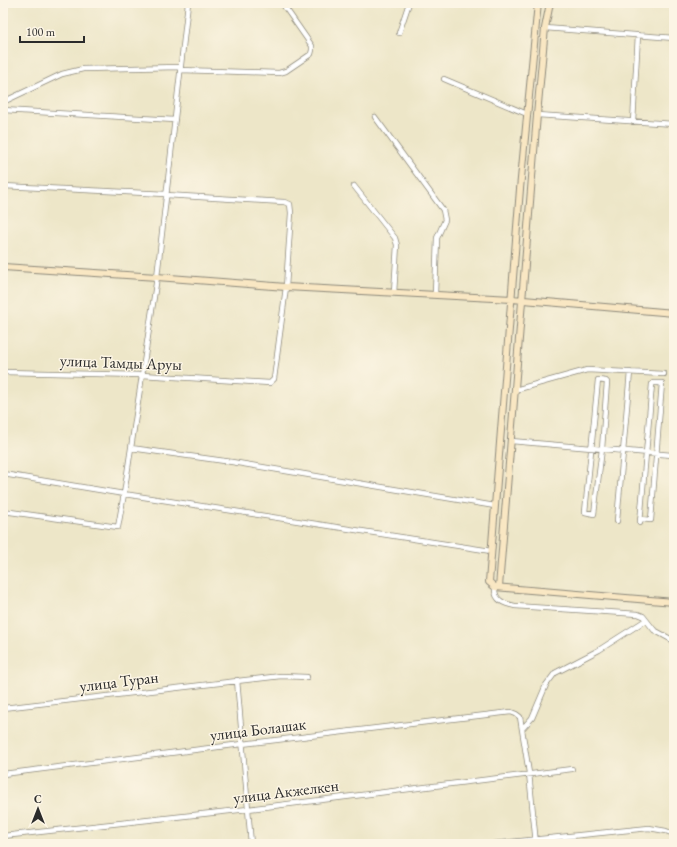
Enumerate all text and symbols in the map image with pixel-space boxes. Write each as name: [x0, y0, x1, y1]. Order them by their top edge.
scale bar: [20, 18, 84, 44]
text: 100 m: [26, 24, 56, 40]
street label: улица Тамды Аруы: [60, 350, 183, 375]
street label: улица Туран: [78, 666, 160, 697]
street label: улица Болашак: [209, 713, 308, 746]
street label: улица Акжелкен: [232, 775, 340, 808]
north arrow: [18, 789, 58, 829]
text: С: [34, 792, 42, 806]

